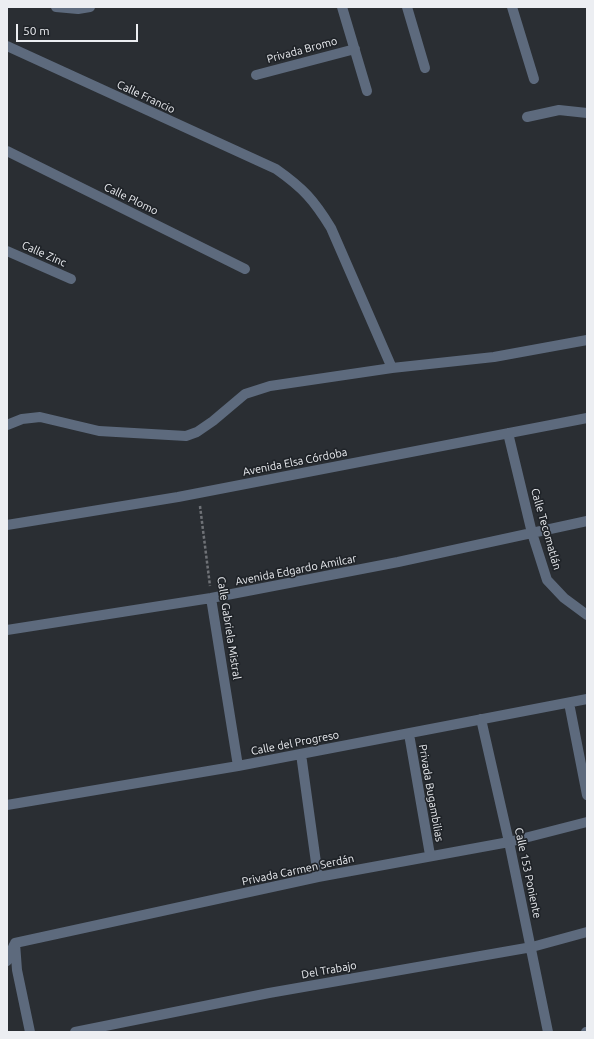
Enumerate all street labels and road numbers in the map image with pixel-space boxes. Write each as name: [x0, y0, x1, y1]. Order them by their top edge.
street label: Privada Bromo: [265, 34, 339, 66]
street label: Calle Francio: [115, 78, 177, 116]
street label: Calle Plomo: [102, 180, 160, 218]
street label: Calle Zinc: [20, 238, 68, 270]
street label: Avenida Elsa Córdoba: [242, 445, 348, 479]
street label: Calle Tecomatlán: [528, 487, 564, 571]
street label: Avenida Edgardo Amilcar: [234, 552, 358, 588]
street label: Calle Gabriela Mistral: [214, 576, 244, 680]
street label: Calle del Progreso: [250, 728, 340, 758]
street label: Privada Bugambilias: [416, 743, 446, 843]
street label: Calle 153 Poniente: [512, 826, 544, 920]
street label: Privada Carmen Serdán: [241, 852, 355, 888]
street label: Del Trabajo: [300, 959, 358, 981]

